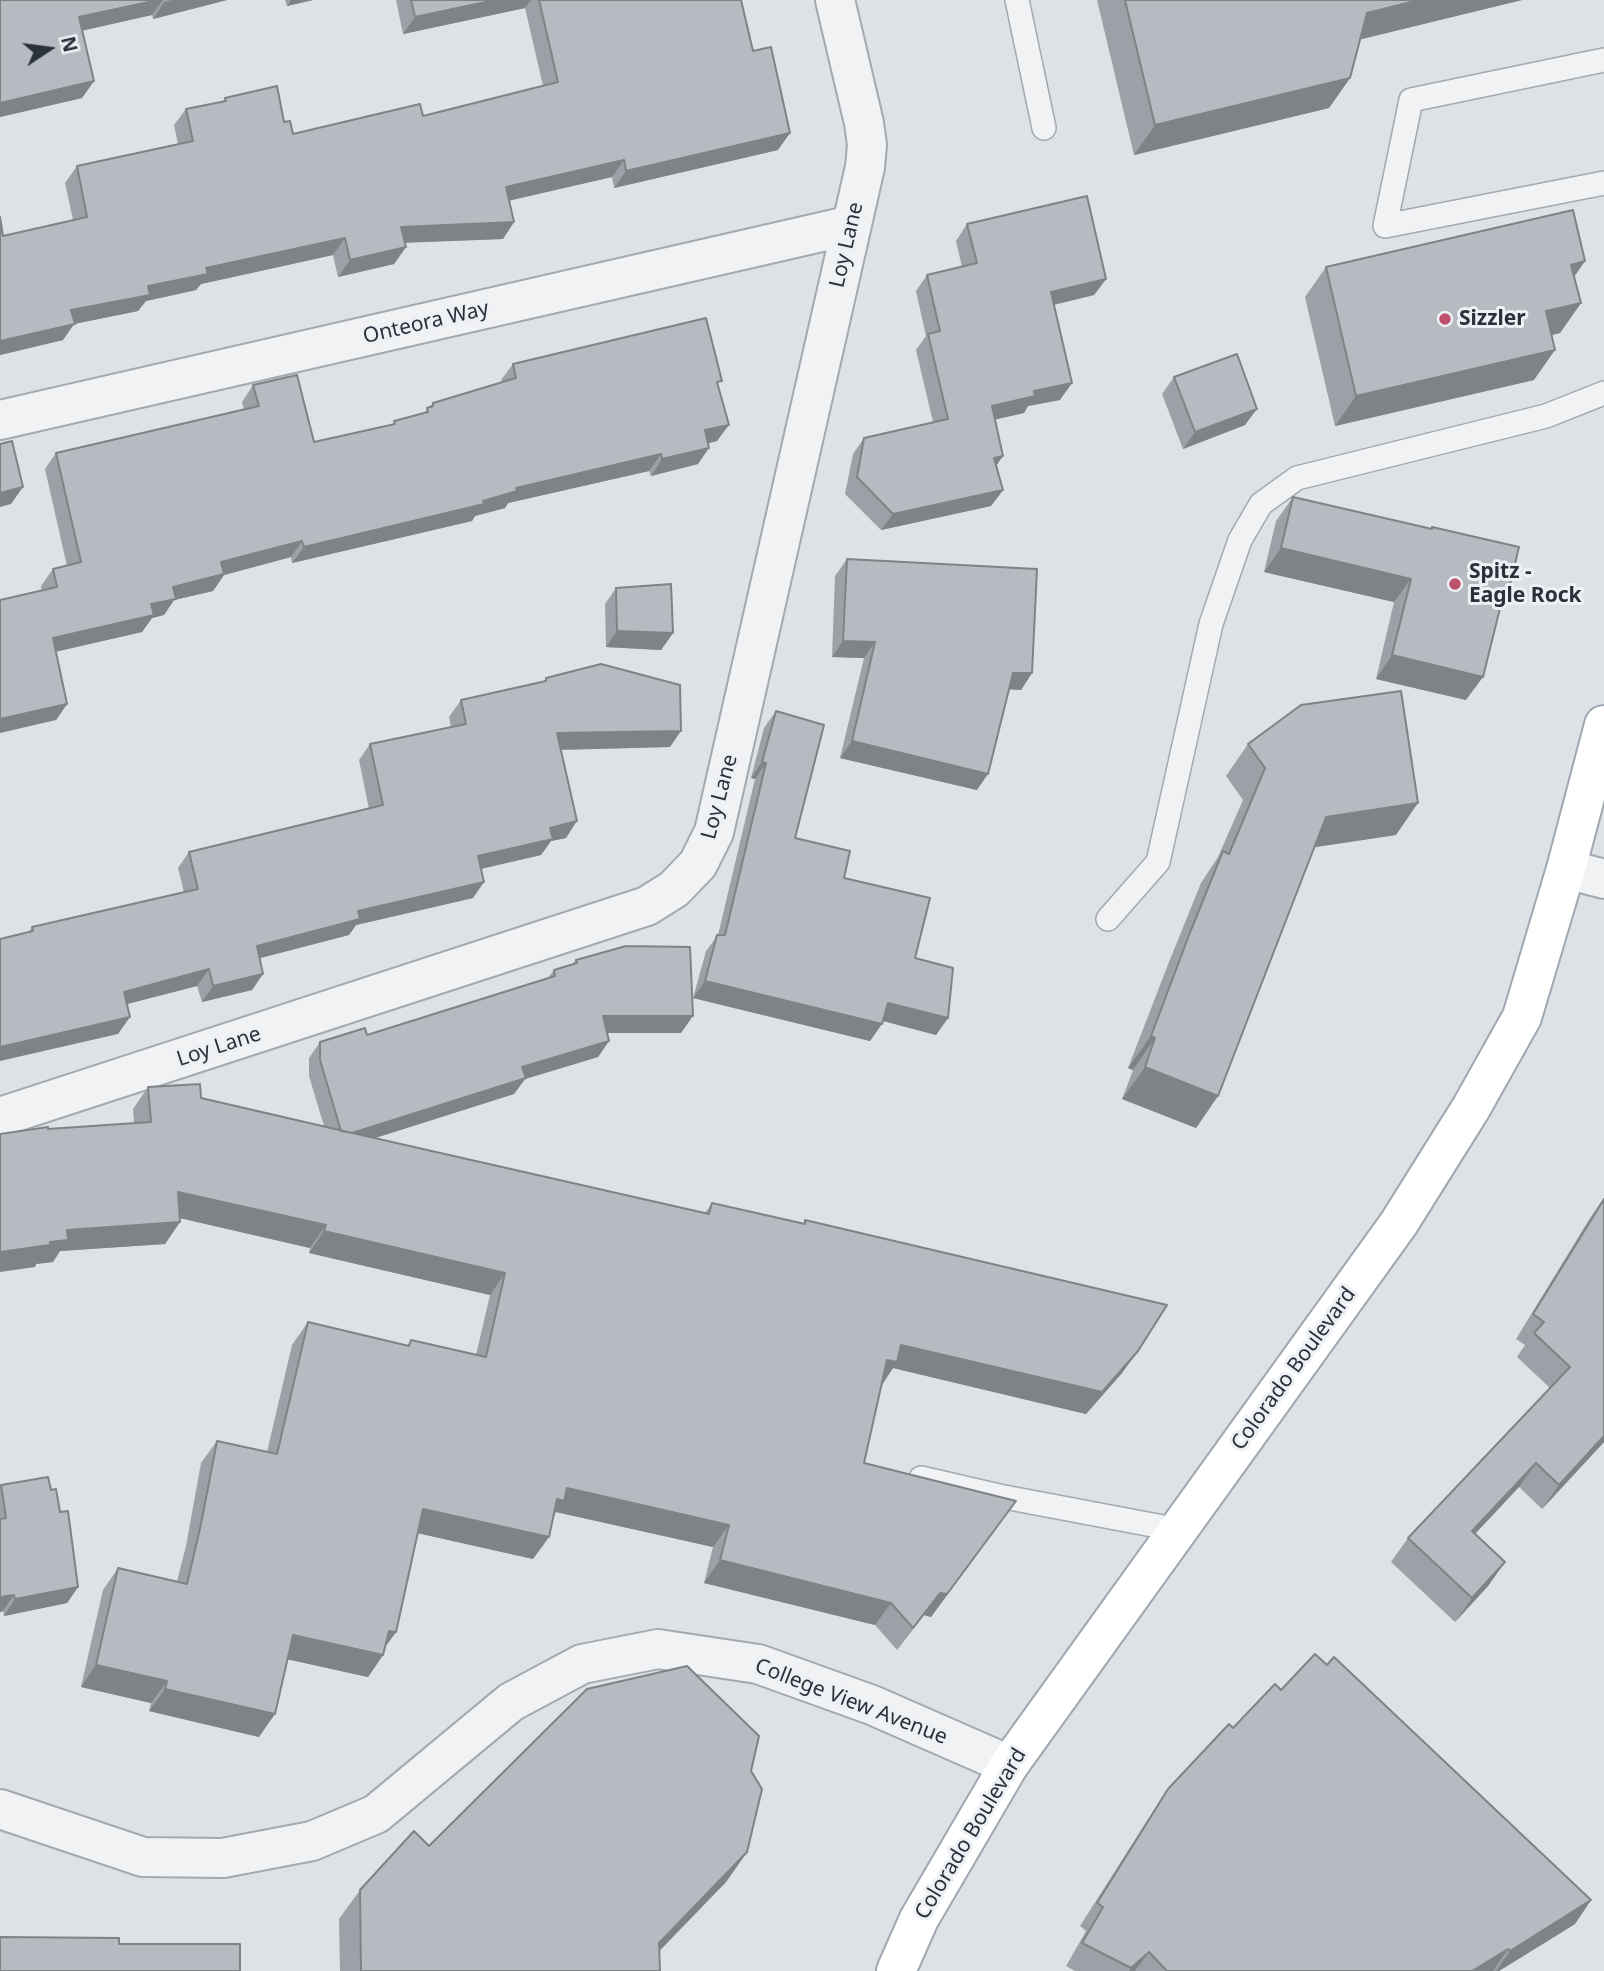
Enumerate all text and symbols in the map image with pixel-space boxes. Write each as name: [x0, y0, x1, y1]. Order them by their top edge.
north arrow: [14, 14, 84, 84]
text: N: [55, 34, 84, 55]
street label: Loy Lane: [825, 200, 869, 290]
street label: Onteora Way: [361, 296, 491, 350]
place label: Sizzler: [1459, 306, 1526, 332]
marker: Sizzler: [1437, 311, 1453, 327]
place label: Spitz - Eagle Rock: [1469, 559, 1582, 609]
marker: Spitz - Eagle Rock: [1447, 576, 1463, 592]
street label: Loy Lane: [697, 752, 743, 842]
street label: Loy Lane: [174, 1022, 264, 1072]
street label: Colorado Boulevard: [1226, 1283, 1362, 1455]
street label: College View Avenue: [751, 1654, 951, 1750]
street label: Colorado Boulevard: [910, 1744, 1032, 1924]

